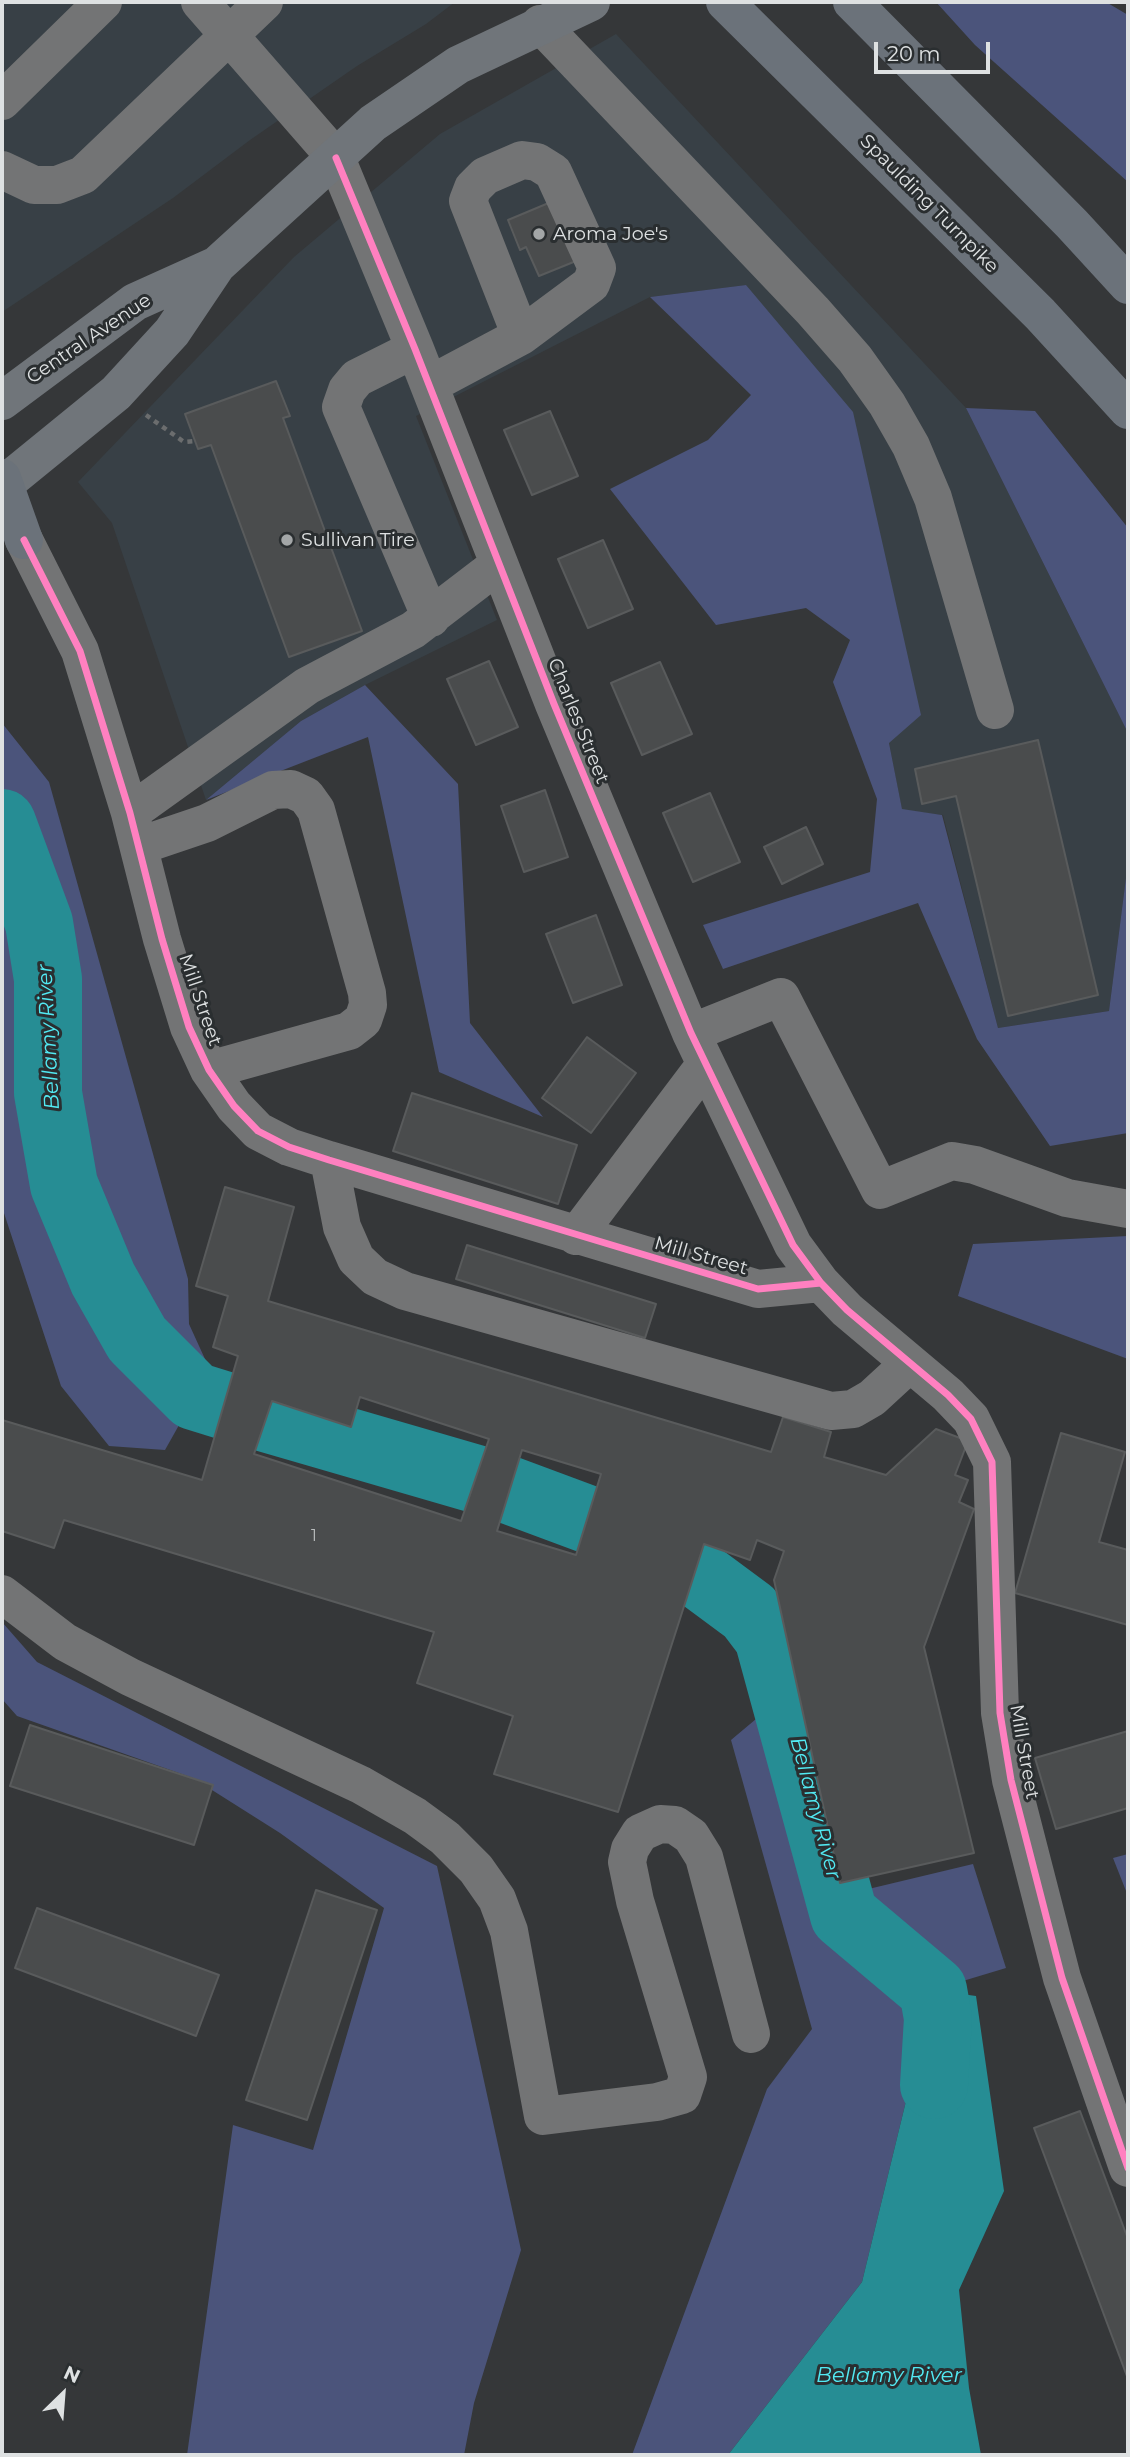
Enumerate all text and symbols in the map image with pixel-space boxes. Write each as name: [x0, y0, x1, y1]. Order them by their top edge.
scale bar: [878, 28, 993, 72]
text: 20 m: [887, 41, 941, 66]
street label: Spaulding Turnpike: [855, 130, 1003, 278]
place label: Aroma Joe's: [553, 223, 668, 245]
marker: Aroma Joe's: [531, 226, 547, 242]
street label: Central Avenue: [23, 289, 155, 389]
place label: Sullivan Tire: [301, 529, 415, 551]
marker: Sullivan Tire: [279, 532, 295, 548]
street label: Charles Street: [542, 655, 614, 787]
street label: Mill Street: [174, 951, 226, 1049]
water label: Bellamy River: [33, 964, 65, 1110]
street label: Mill Street: [652, 1232, 750, 1280]
house number: 1: [311, 1526, 317, 1546]
street label: Mill Street: [1004, 1703, 1044, 1801]
water label: Bellamy River: [784, 1734, 846, 1882]
north arrow: [28, 2359, 98, 2429]
text: N: [60, 2361, 84, 2388]
water label: Bellamy River: [816, 2363, 962, 2389]

